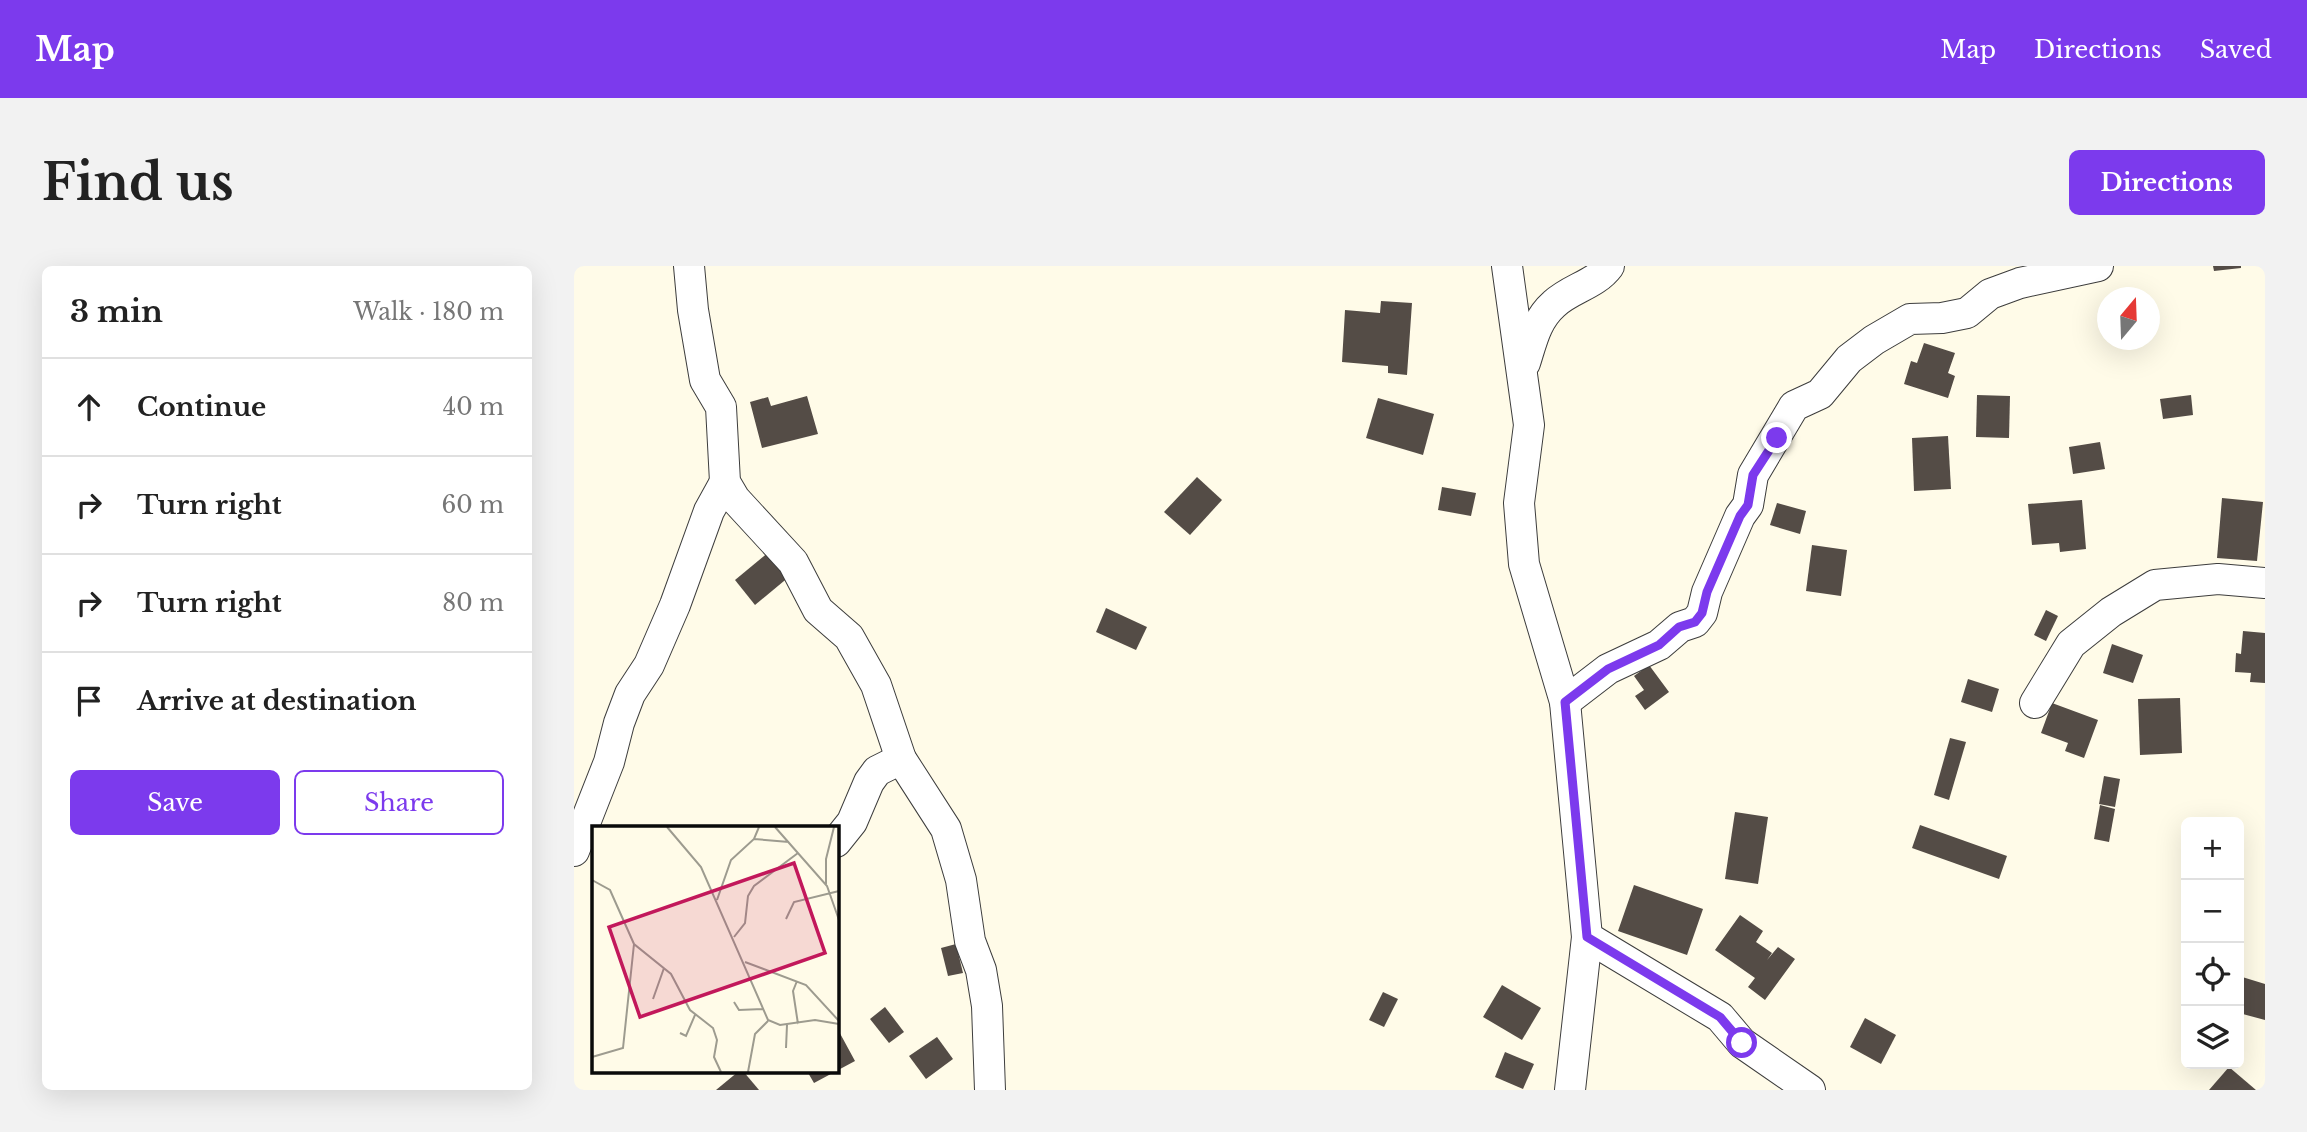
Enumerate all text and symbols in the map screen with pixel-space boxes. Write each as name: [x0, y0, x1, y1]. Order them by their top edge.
text: Map: [35, 29, 115, 70]
text: Map: [1940, 35, 1996, 64]
text: Directions: [2034, 35, 2162, 64]
text: Saved: [2200, 35, 2272, 64]
button: Directions: [2069, 150, 2265, 215]
text: Find us: [42, 152, 234, 213]
north arrow: [2097, 287, 2160, 350]
text: 3 min: [70, 293, 163, 330]
text: Walk · 180 m: [353, 298, 504, 326]
icon: ahead: [70, 388, 108, 426]
text: Continue: [137, 391, 266, 423]
text: 40 m: [443, 393, 504, 421]
route end: [1761, 422, 1792, 453]
icon: right: [70, 486, 108, 524]
text: Turn right: [137, 489, 282, 521]
text: 60 m: [442, 491, 504, 519]
icon: right: [70, 584, 108, 622]
text: Turn right: [137, 587, 282, 619]
text: 80 m: [442, 589, 504, 617]
icon: arrive: [70, 682, 108, 720]
text: Arrive at destination: [137, 685, 417, 717]
button: Save: [70, 770, 280, 835]
button: Share: [294, 770, 504, 835]
map controls: [2181, 817, 2244, 1069]
button: +: [2181, 817, 2244, 880]
inset map: [592, 826, 838, 1072]
button: −: [2181, 880, 2244, 943]
button: locate: [2181, 943, 2244, 1006]
button: layers: [2181, 1006, 2244, 1069]
route start: [1726, 1027, 1757, 1058]

